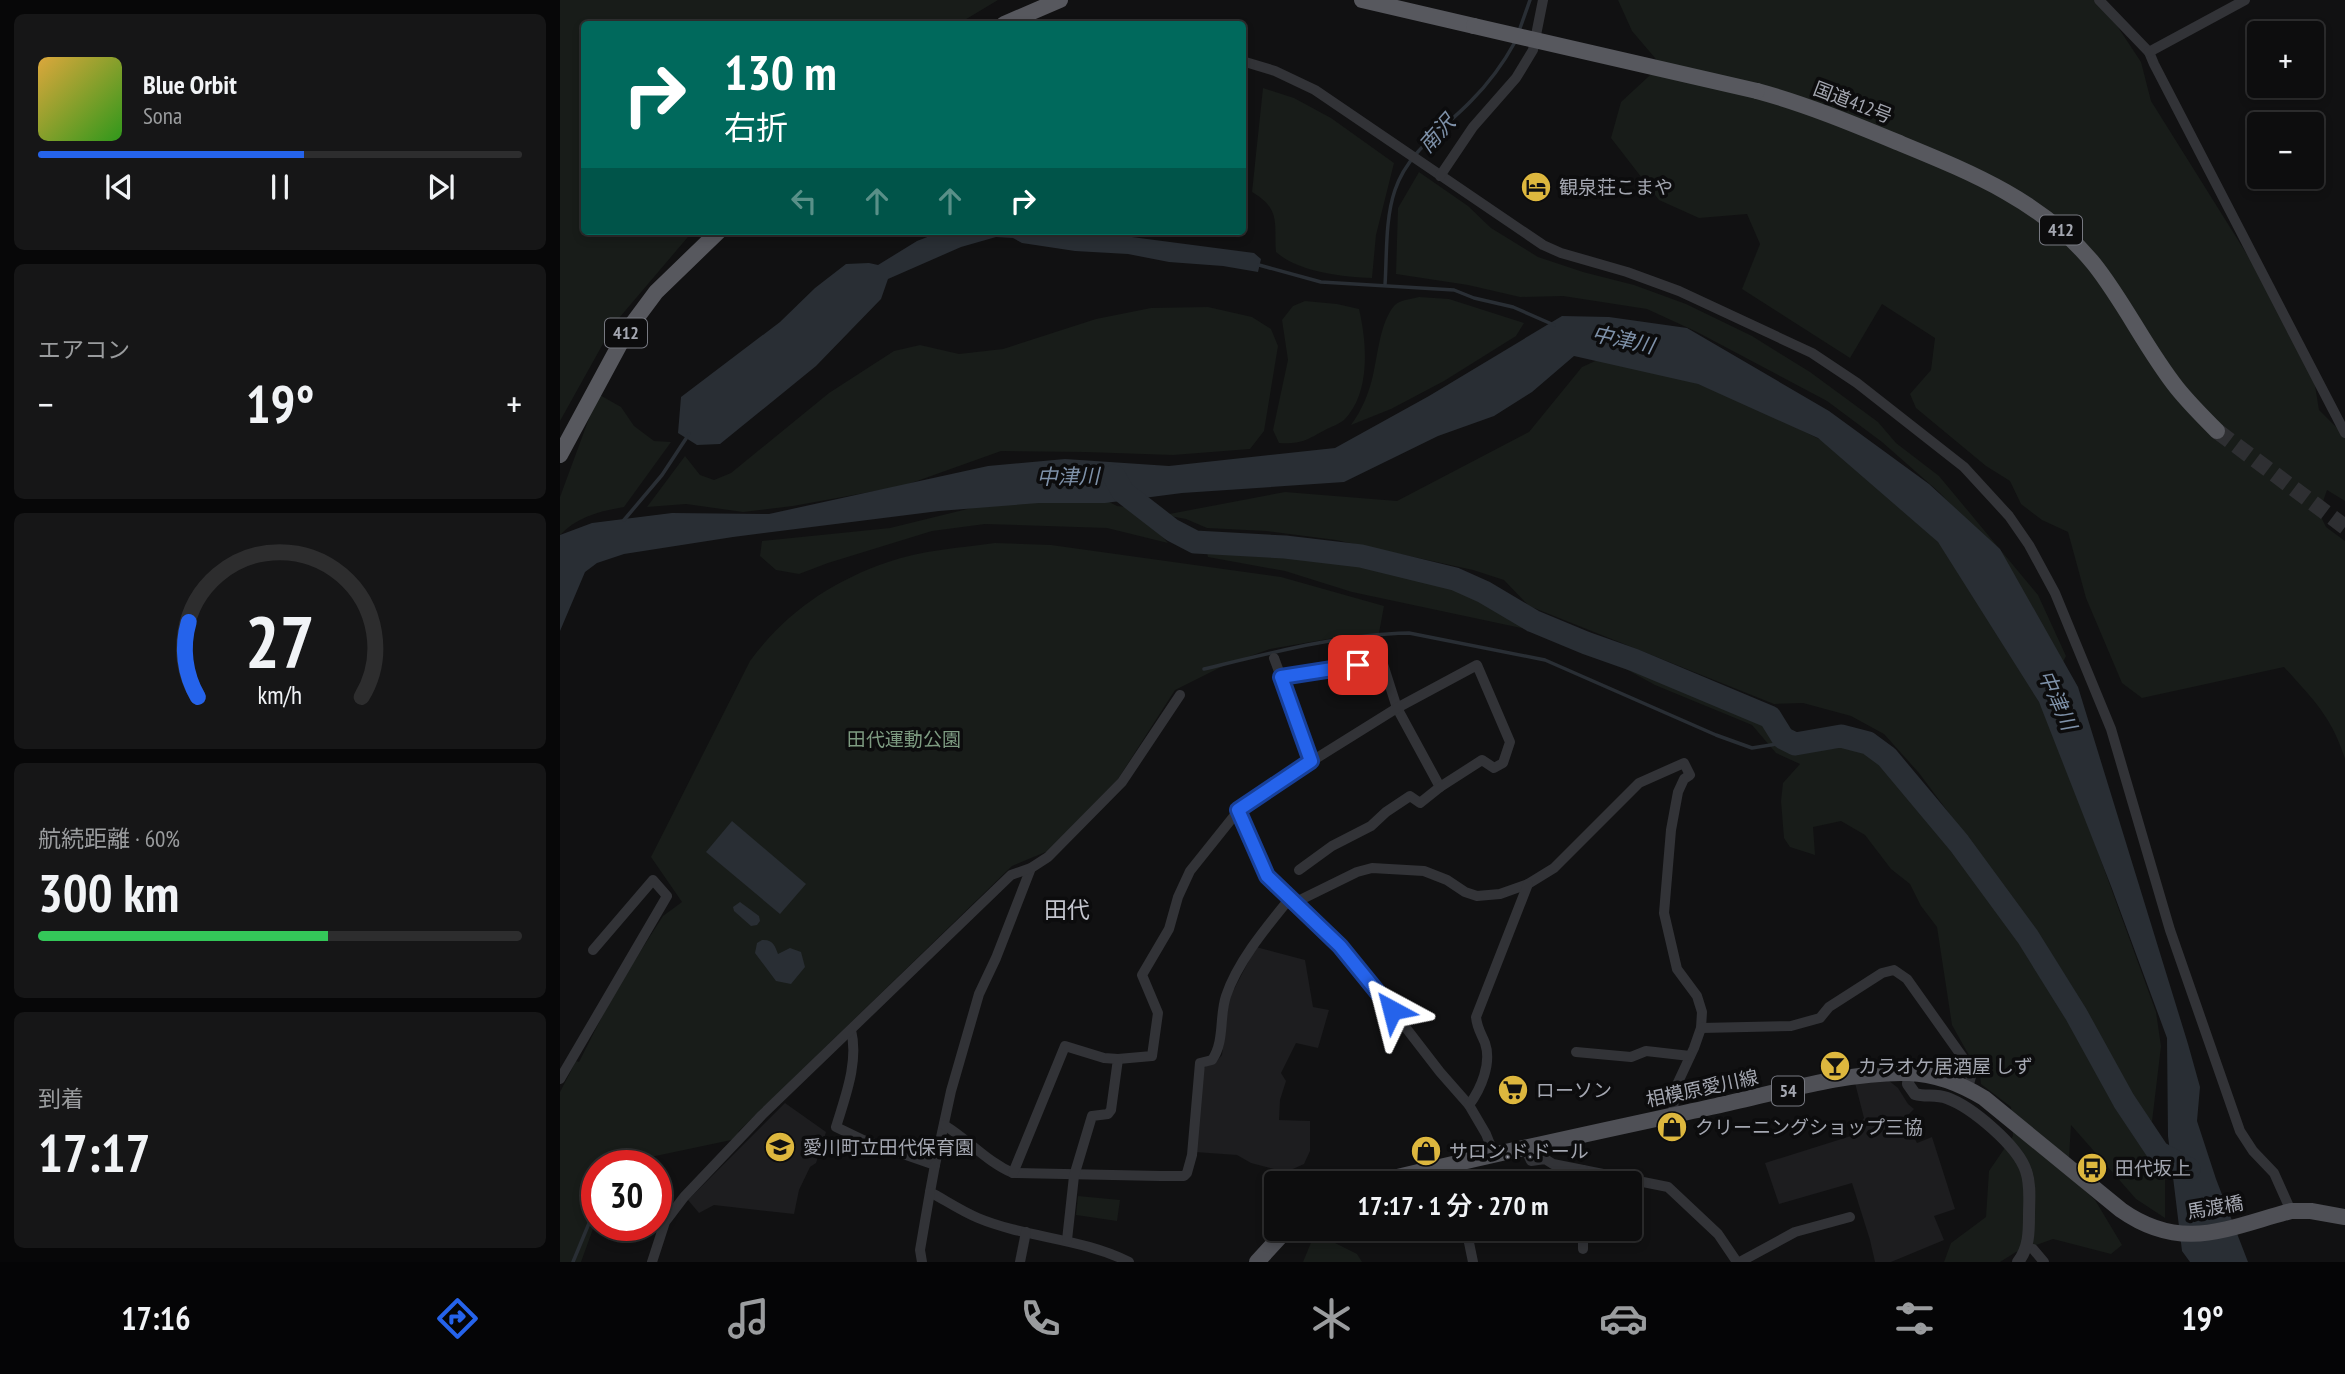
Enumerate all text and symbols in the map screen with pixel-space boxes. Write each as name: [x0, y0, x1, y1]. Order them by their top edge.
map controls: [2247, 21, 2324, 189]
button: +: [2247, 21, 2324, 98]
text: 130 m: [724, 40, 837, 104]
icon: right: [609, 49, 700, 140]
text: Blue Orbit: [143, 68, 237, 101]
street label: 国道412号: [1810, 76, 1896, 128]
text: Sona: [143, 101, 182, 130]
text: 右折: [724, 106, 788, 148]
water label: 南沢: [1413, 107, 1463, 158]
button: −: [2247, 112, 2324, 189]
icon: previous: [100, 168, 138, 206]
icon: pause: [261, 168, 299, 206]
icon: next: [422, 168, 460, 206]
hotel icon: 観泉荘こまや: [1519, 170, 1553, 204]
place label: 観泉荘こまや: [1559, 175, 1673, 199]
icon: left: [785, 182, 823, 220]
icon: ahead: [858, 182, 896, 220]
icon: ahead: [931, 182, 969, 220]
icon: right: [1004, 182, 1042, 220]
road number: 412: [2040, 215, 2082, 244]
road number: 412: [605, 318, 647, 348]
water label: 中津川: [1589, 320, 1659, 360]
text: エアコン: [38, 335, 130, 364]
text: 19°: [246, 370, 314, 437]
text: −: [38, 379, 54, 428]
text: +: [506, 379, 522, 428]
water label: 中津川: [1036, 462, 1102, 491]
text: 27: [245, 593, 315, 687]
pin: [1328, 635, 1388, 695]
icon: arrive: [1339, 646, 1377, 684]
water label: 中津川: [2032, 666, 2083, 736]
text: km/h: [258, 679, 302, 711]
park label: 田代運動公園: [847, 727, 961, 751]
text: 航続距離 · 60%: [38, 824, 180, 853]
text: 300 km: [38, 859, 179, 926]
district label: 田代: [1044, 895, 1090, 924]
position arrow: [1355, 973, 1429, 1047]
bar icon: カラオケ居酒屋 しず: [1818, 1049, 1852, 1083]
place label: カラオケ居酒屋 しず: [1858, 1054, 2033, 1078]
street label: 相模原愛川線: [1644, 1064, 1760, 1112]
supermarket icon: ローソン: [1496, 1073, 1530, 1107]
road number: 54: [1772, 1076, 1804, 1106]
place label: ローソン: [1536, 1078, 1612, 1102]
text: 到着: [38, 1084, 84, 1113]
shop icon: クリーニングショップ三協: [1655, 1110, 1689, 1144]
place label: クリーニングショップ三協: [1695, 1115, 1923, 1139]
text: 17:17: [38, 1119, 150, 1186]
school or university icon: 愛川町立田代保育園: [763, 1130, 797, 1164]
shop icon: サロン.ド.ドール: [1409, 1134, 1443, 1168]
place label: 愛川町立田代保育園: [803, 1135, 974, 1159]
place label: サロン.ド.ドール: [1449, 1139, 1589, 1163]
speed limit sign: 30: [581, 1150, 672, 1241]
bus stop icon: 田代坂上: [2075, 1151, 2109, 1185]
place label: 田代坂上: [2115, 1156, 2191, 1180]
text: 17:17 · 1 分 · 270 m: [1357, 1189, 1549, 1222]
street label: 馬渡橋: [2185, 1190, 2245, 1224]
icon: directions: [433, 1294, 482, 1343]
icon: music: [724, 1294, 773, 1343]
icon: phone: [1016, 1294, 1065, 1343]
icon: climate: [1307, 1294, 1356, 1343]
icon: car: [1599, 1294, 1648, 1343]
icon: filters: [1890, 1294, 1939, 1343]
text: 17:16: [121, 1297, 190, 1339]
text: 19°: [2182, 1297, 2224, 1339]

